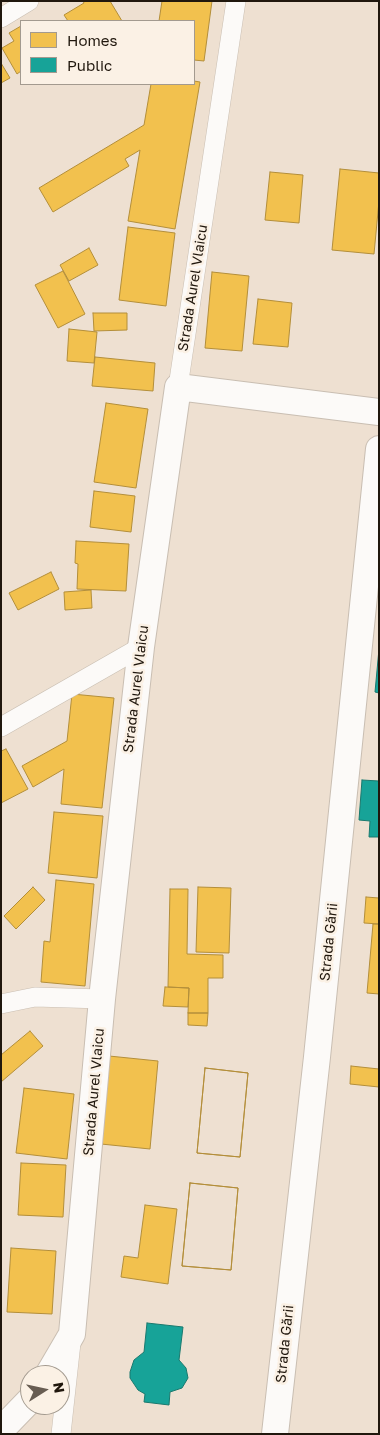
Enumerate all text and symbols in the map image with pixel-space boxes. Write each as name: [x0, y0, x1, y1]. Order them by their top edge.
legend: [20, 20, 195, 85]
text: Homes: [67, 31, 117, 49]
text: Public: [67, 56, 112, 74]
street label: Strada Aurel Vlaicu: [175, 223, 211, 353]
street label: Strada Aurel Vlaicu: [120, 624, 152, 754]
street label: Strada Gării: [317, 902, 341, 982]
street label: Strada Aurel Vlaicu: [80, 1027, 108, 1157]
street label: Strada Gării: [273, 1304, 297, 1384]
north arrow: [20, 1365, 70, 1415]
text: N: [50, 1381, 69, 1394]

